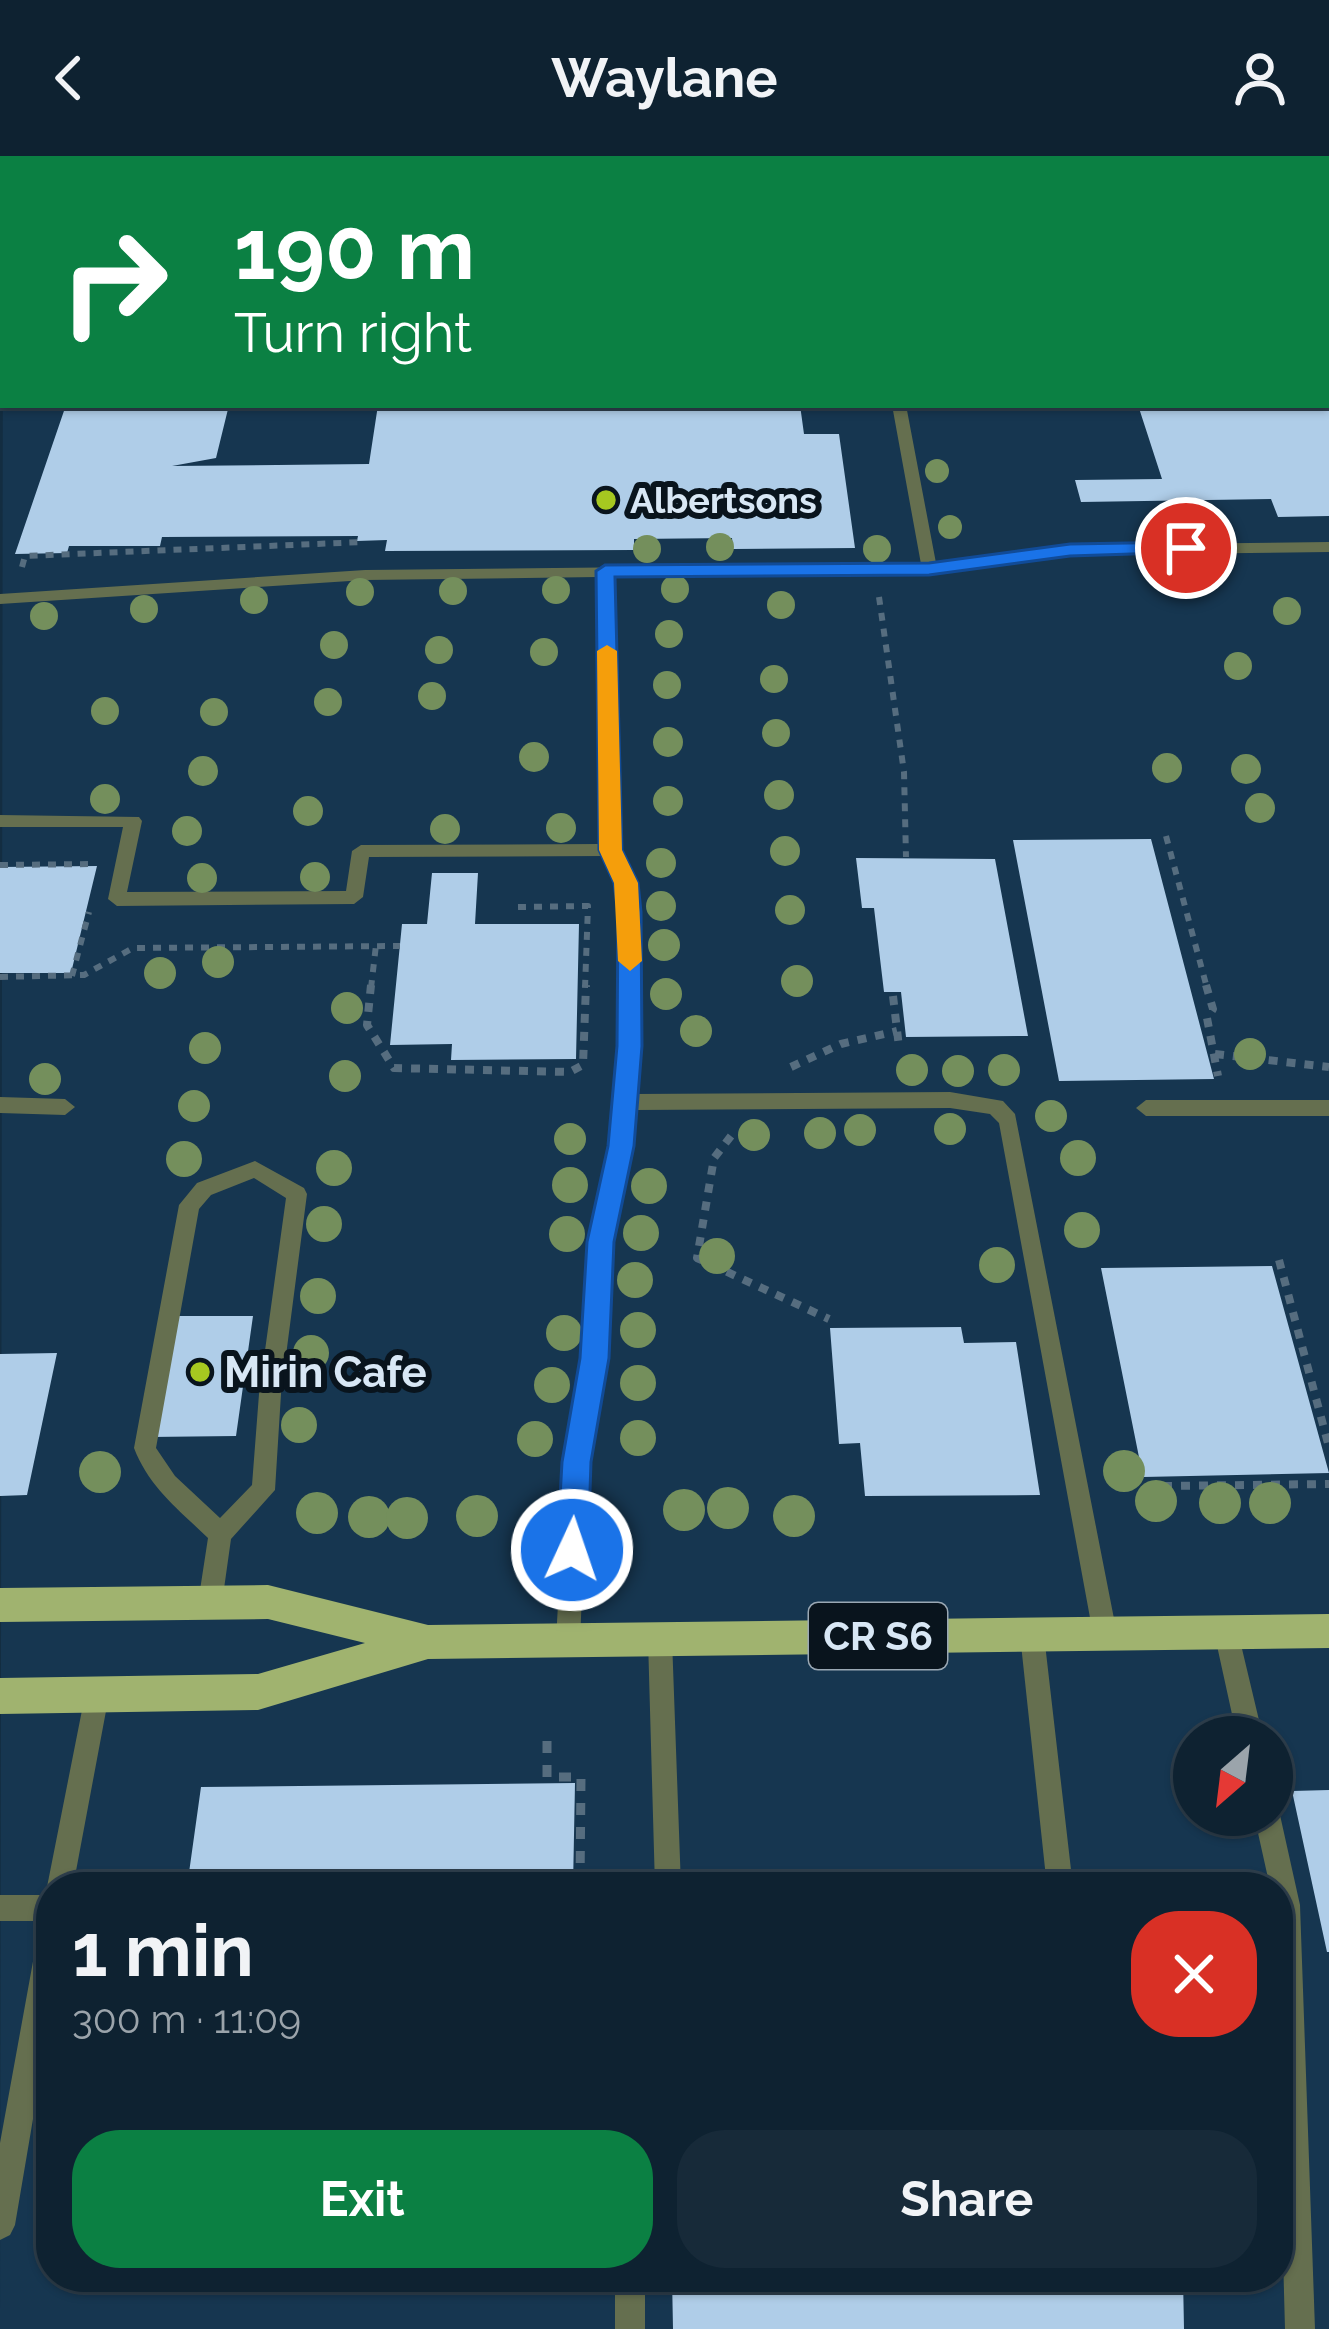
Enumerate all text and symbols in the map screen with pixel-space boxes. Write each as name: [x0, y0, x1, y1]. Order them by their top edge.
icon: back: [36, 45, 102, 111]
icon: person: [1227, 45, 1293, 111]
text: Waylane: [551, 46, 778, 110]
text: 190 m: [234, 200, 475, 299]
icon: right: [36, 204, 192, 360]
text: Turn right: [234, 301, 472, 365]
place label: Albertsons: [630, 479, 817, 521]
marker: Albertsons: [593, 487, 619, 513]
pin: [1135, 497, 1237, 599]
icon: arrive: [1153, 515, 1219, 581]
place label: Mirin Cafe: [224, 1348, 427, 1397]
marker: Mirin Cafe: [187, 1359, 213, 1385]
position arrow: [509, 1487, 635, 1613]
road number: CR S6: [809, 1603, 947, 1669]
north arrow: [1173, 1716, 1293, 1836]
map controls: [1173, 1716, 1293, 1836]
text: 1 min: [72, 1908, 254, 1993]
button: close: [1131, 1911, 1257, 2037]
text: 300 m · 11:09: [72, 1996, 301, 2042]
button: Exit: [72, 2130, 653, 2268]
button: Share: [677, 2130, 1257, 2268]

